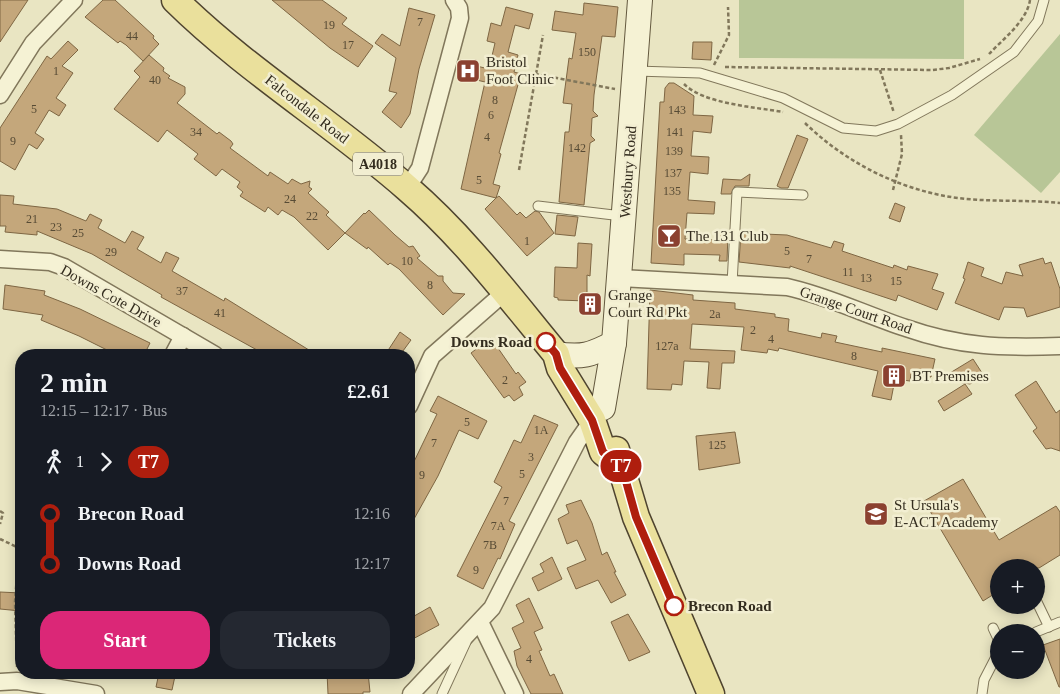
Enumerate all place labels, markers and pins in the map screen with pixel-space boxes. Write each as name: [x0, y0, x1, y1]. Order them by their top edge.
place label: Bristol Foot Clinic: [486, 54, 554, 87]
hospital icon: Bristol Foot Clinic: [455, 58, 481, 84]
bar icon: The 131 Club: [656, 223, 682, 249]
place label: The 131 Club: [686, 228, 769, 244]
place label: Grange Court Rd Pkt: [608, 287, 688, 320]
building icon: Grange Court Rd Pkt: [577, 291, 603, 317]
marker: Downs Road: [536, 332, 556, 352]
place label: Downs Road: [451, 334, 533, 350]
building icon: BT Premises: [881, 363, 907, 389]
place label: BT Premises: [912, 368, 989, 384]
place label: St Ursula's E-ACT Academy: [894, 497, 999, 530]
school or university icon: St Ursula's E-ACT Academy: [863, 501, 889, 527]
marker: Brecon Road: [664, 596, 684, 616]
place label: Brecon Road: [688, 598, 772, 614]

